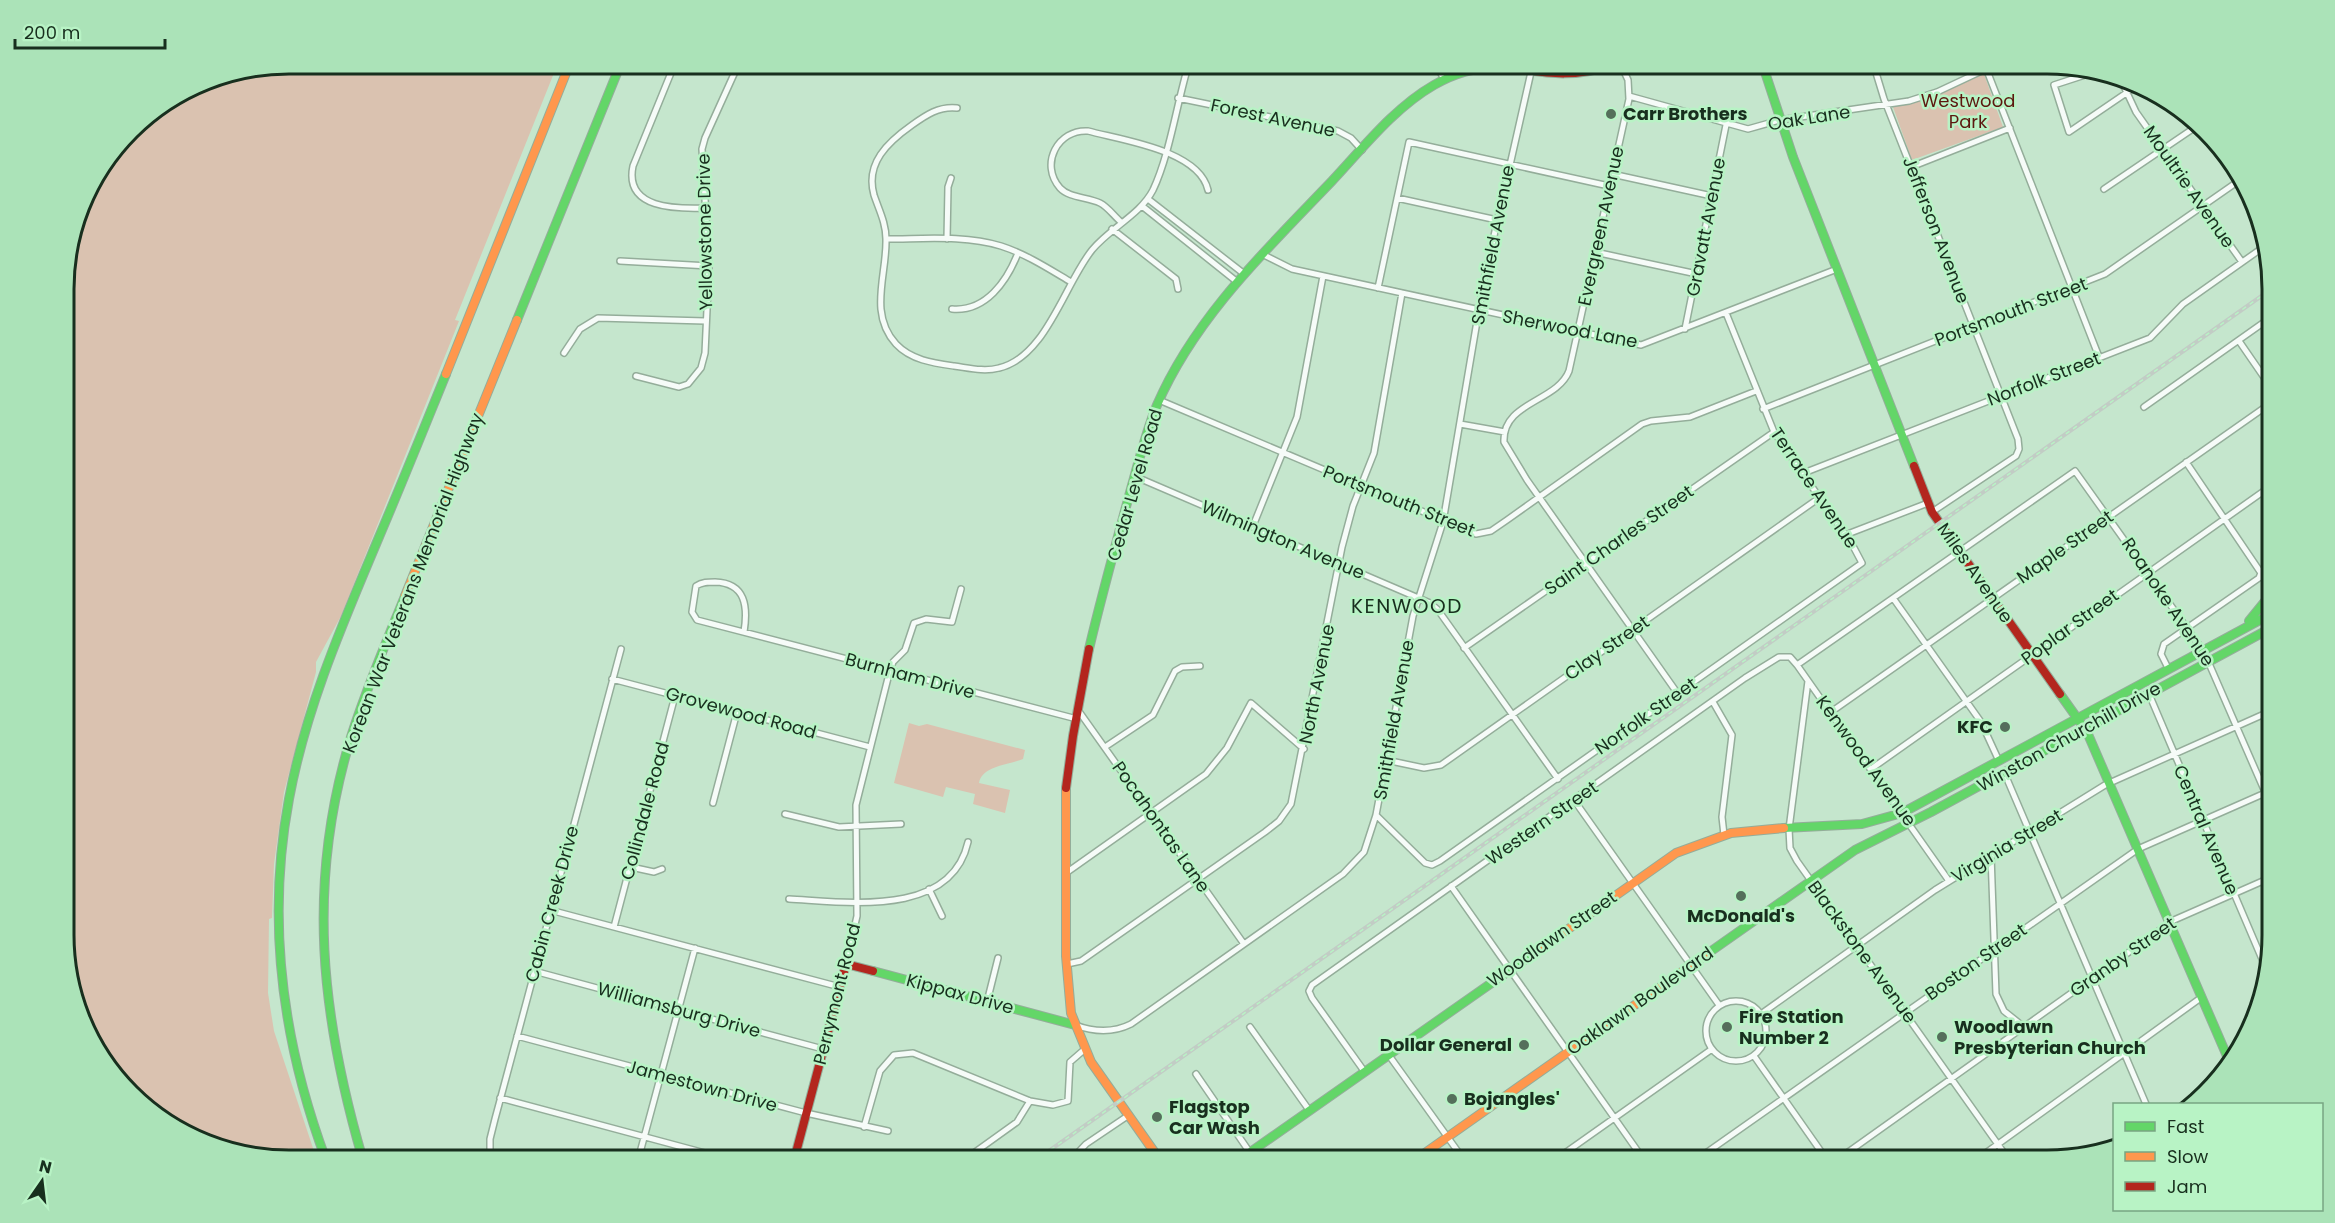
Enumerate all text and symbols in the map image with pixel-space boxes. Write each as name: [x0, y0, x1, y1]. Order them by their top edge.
scale bar: [15, 12, 165, 50]
text: 200 m: [24, 20, 80, 45]
park label: Westwood Park: [1921, 88, 2015, 134]
street label: Forest Avenue: [1208, 92, 1338, 143]
street label: Oak Lane: [1766, 99, 1852, 136]
place label: Carr Brothers: [1623, 101, 1747, 126]
marker: Carr Brothers: [1604, 107, 1618, 121]
street label: Moultrie Avenue: [2138, 120, 2241, 253]
street label: Evergreen Avenue: [1571, 144, 1630, 308]
street label: Yellowstone Drive: [691, 153, 718, 311]
street label: Jefferson Avenue: [1897, 153, 1976, 307]
street label: Gravatt Avenue: [1680, 155, 1731, 298]
street label: Smithfield Avenue: [1465, 163, 1520, 327]
street label: Portsmouth Street: [1931, 271, 2091, 352]
street label: Sherwood Lane: [1500, 303, 1640, 354]
street label: Norfolk Street: [1984, 345, 2104, 412]
street label: Cedar Level Road: [1101, 406, 1168, 564]
street label: Korean War Veterans Memorial Highway: [336, 409, 489, 756]
street label: Terrace Avenue: [1765, 422, 1864, 553]
street label: Portsmouth Street: [1320, 459, 1479, 542]
street label: Saint Charles Street: [1539, 479, 1698, 601]
street label: Wilmington Avenue: [1198, 494, 1369, 585]
street label: Maple Street: [2011, 504, 2118, 589]
street label: Miles Avenue: [1932, 517, 2019, 628]
street label: Roanoke Avenue: [2116, 532, 2221, 671]
street label: Poplar Street: [2016, 583, 2124, 670]
district label: KENWOOD: [1351, 592, 1463, 620]
street label: Clay Street: [1559, 609, 1654, 686]
street label: North Avenue: [1293, 622, 1340, 746]
street label: Smithfield Avenue: [1367, 638, 1420, 802]
street label: Burnham Drive: [843, 646, 978, 705]
street label: Norfolk Street: [1590, 671, 1702, 760]
street label: Winston Churchill Drive: [1972, 676, 2165, 798]
street label: Grovewood Road: [663, 680, 819, 745]
street label: Kenwood Avenue: [1810, 690, 1922, 831]
place label: KFC: [1957, 714, 1993, 739]
marker: KFC: [1998, 720, 2012, 734]
street label: Collindale Road: [614, 739, 675, 883]
street label: Pocahontas Lane: [1107, 756, 1216, 897]
street label: Central Avenue: [2168, 761, 2245, 899]
street label: Western Street: [1481, 775, 1603, 871]
street label: Virginia Street: [1947, 803, 2067, 889]
street label: Cabin Creek Drive: [519, 823, 584, 985]
street label: Blackstone Avenue: [1802, 875, 1923, 1028]
street label: Woodlawn Street: [1482, 884, 1622, 993]
marker: McDonald's: [1734, 889, 1748, 903]
place label: McDonald's: [1687, 903, 1795, 928]
street label: Granby Street: [2065, 911, 2181, 1002]
street label: Boston Street: [1920, 917, 2032, 1006]
street label: Perrymont Road: [807, 921, 866, 1067]
street label: Oaklawn Boulevard: [1561, 940, 1718, 1061]
street label: Kippax Drive: [904, 967, 1017, 1020]
street label: Williamsburg Drive: [595, 976, 763, 1043]
place label: Fire Station Number 2: [1739, 1004, 1844, 1050]
place label: Woodlawn Presbyterian Church: [1954, 1014, 2146, 1060]
marker: Fire Station Number 2: [1720, 1020, 1734, 1034]
marker: Woodlawn Presbyterian Church: [1935, 1030, 1949, 1044]
place label: Dollar General: [1380, 1032, 1512, 1057]
marker: Dollar General: [1517, 1038, 1531, 1052]
street label: Jamestown Drive: [624, 1053, 780, 1118]
place label: Bojangles': [1464, 1086, 1560, 1111]
marker: Bojangles': [1445, 1092, 1459, 1106]
place label: Flagstop Car Wash: [1169, 1094, 1260, 1140]
legend: [2113, 1103, 2323, 1211]
marker: Flagstop Car Wash: [1150, 1110, 1164, 1124]
text: Fast: [2167, 1114, 2204, 1139]
text: Slow: [2167, 1144, 2209, 1169]
north arrow: [12, 1151, 72, 1211]
text: N: [37, 1154, 54, 1180]
text: Jam: [2167, 1174, 2207, 1199]

